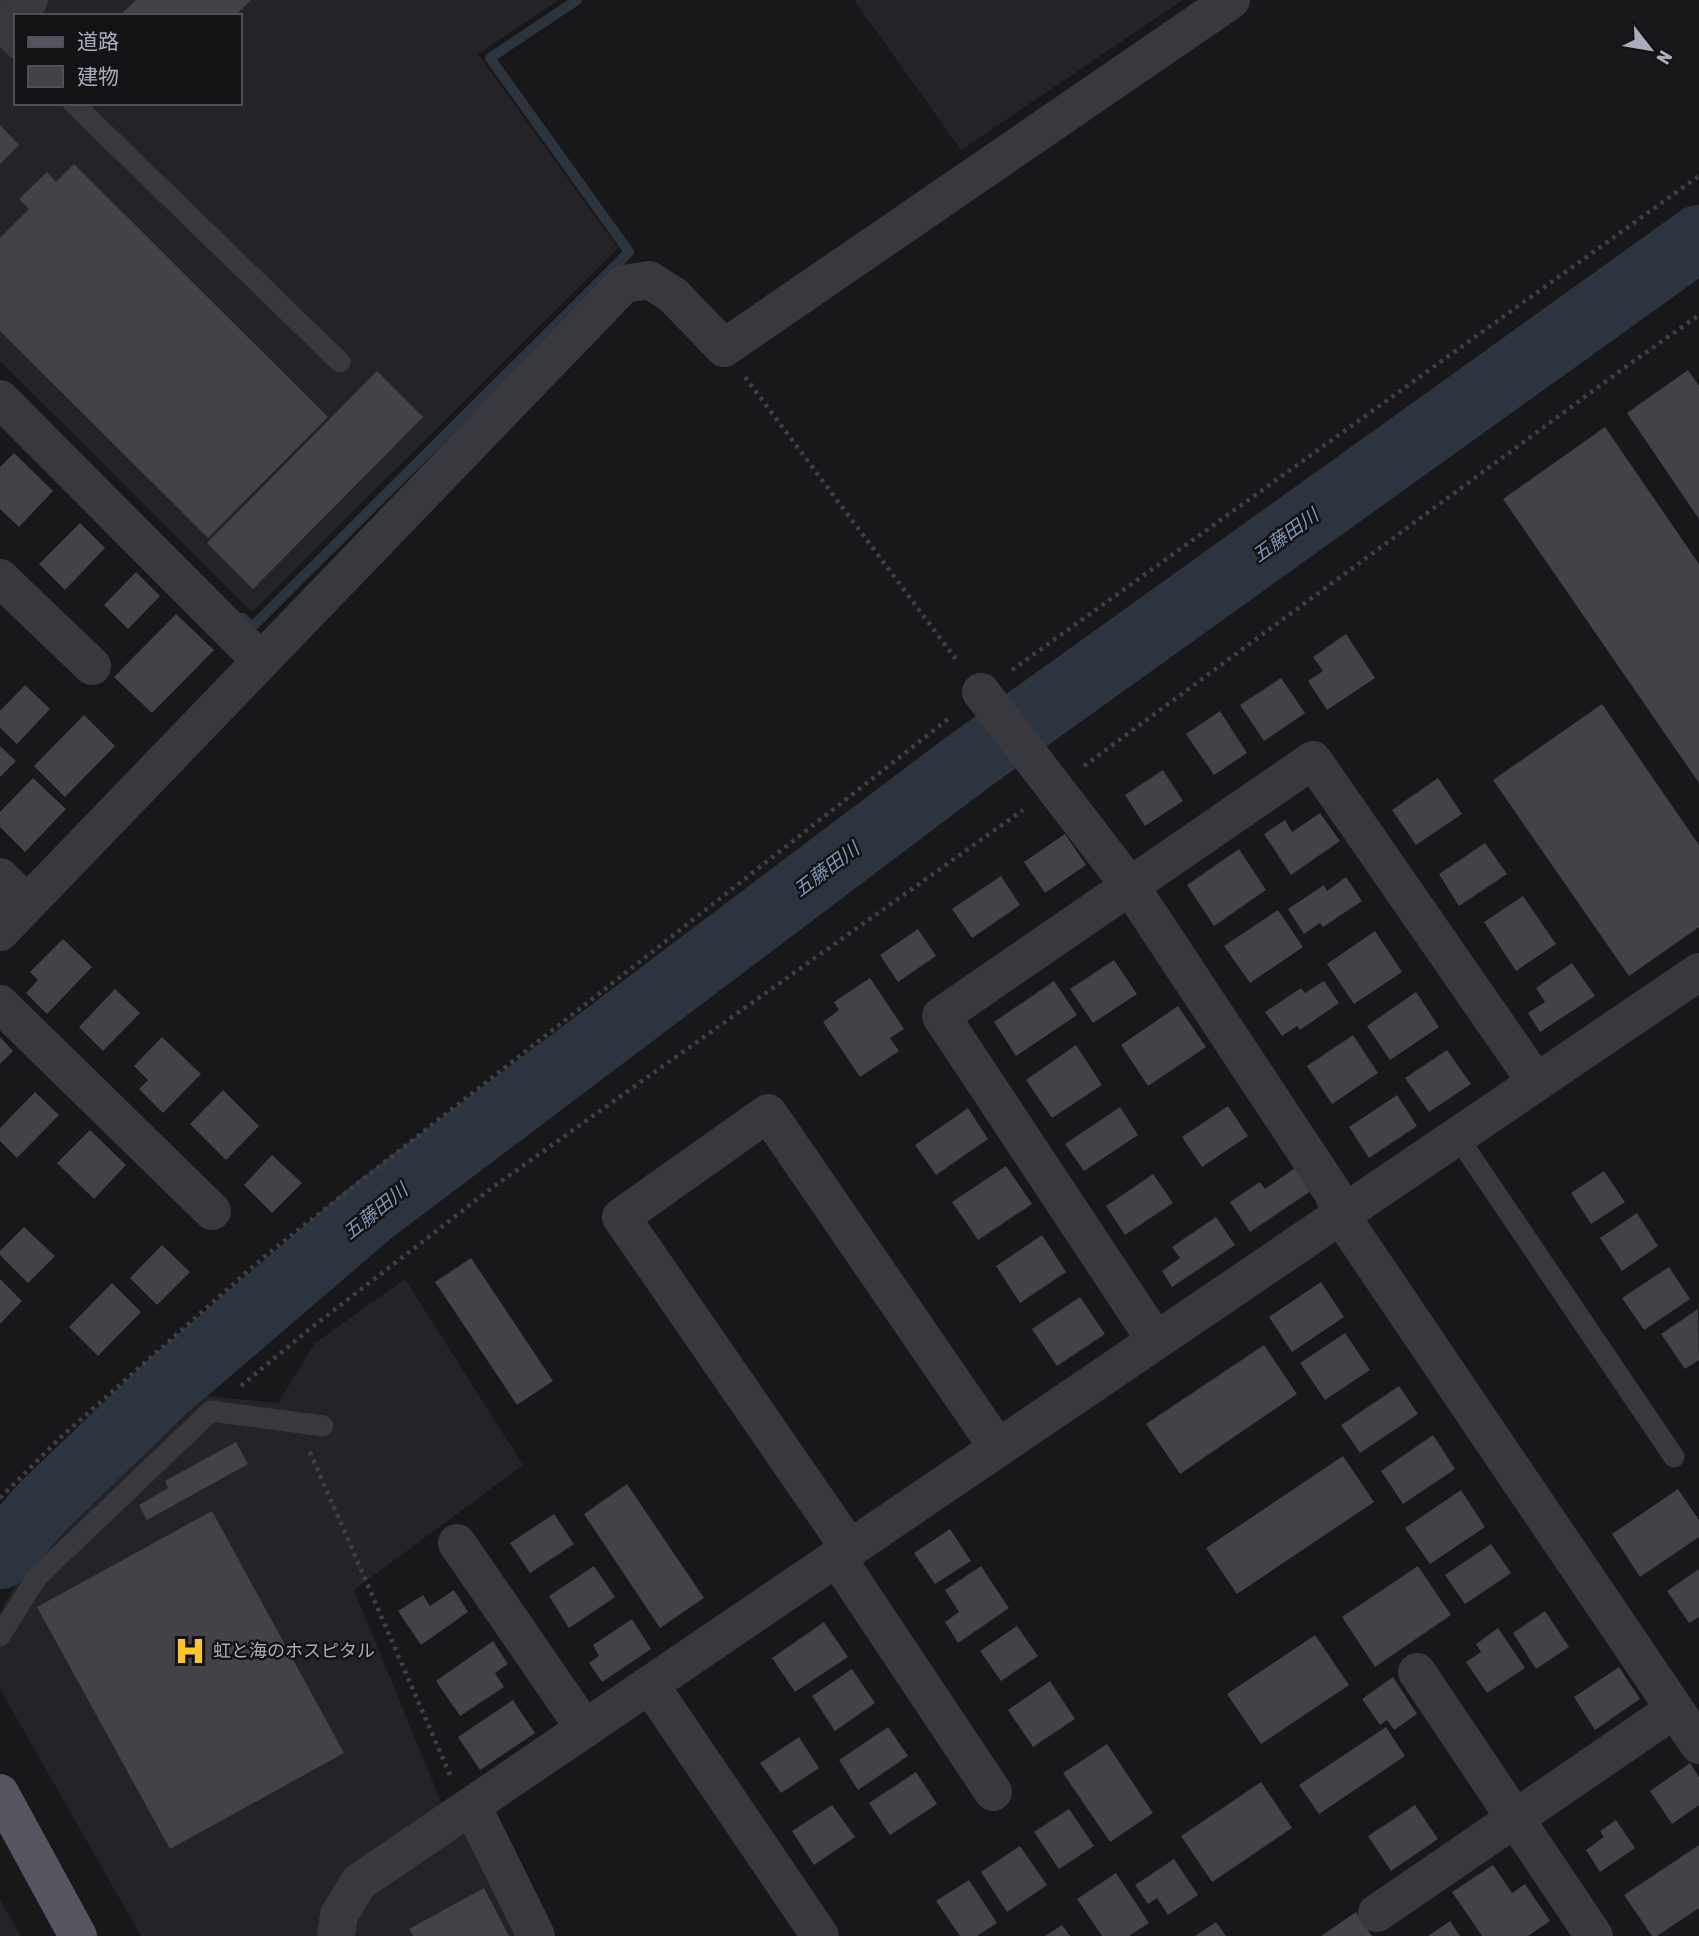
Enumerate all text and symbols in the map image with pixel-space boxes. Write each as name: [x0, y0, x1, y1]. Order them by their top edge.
legend: [14, 14, 242, 105]
north arrow: [1615, 14, 1685, 84]
text: 道路: [77, 29, 119, 53]
text: N: [1652, 47, 1677, 68]
text: 建物: [77, 64, 119, 88]
water label: 五藤田川: [1248, 503, 1324, 566]
water label: 五藤田川: [789, 836, 865, 901]
water label: 五藤田川: [339, 1177, 413, 1243]
hospital icon: 虹と海のホスピタル: [173, 1634, 207, 1668]
place label: 虹と海のホスピタル: [213, 1640, 375, 1661]

